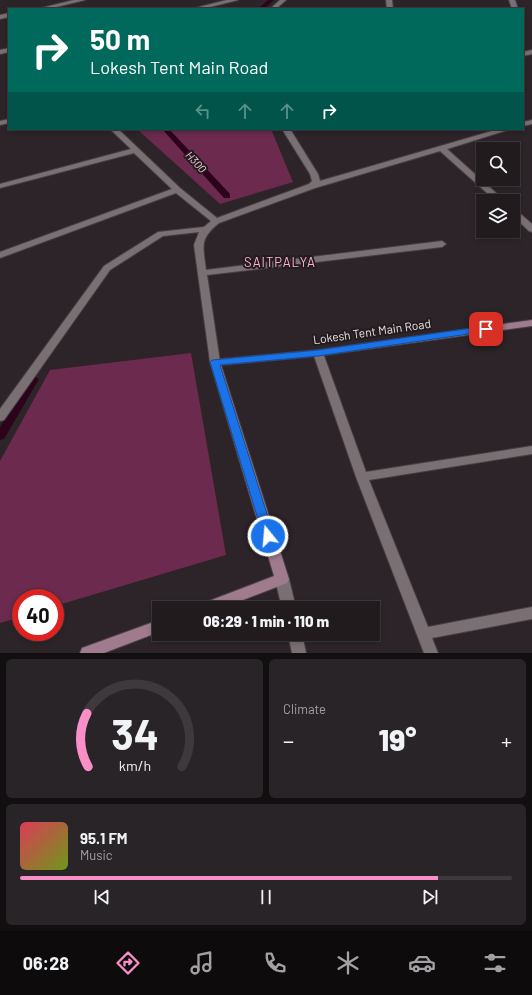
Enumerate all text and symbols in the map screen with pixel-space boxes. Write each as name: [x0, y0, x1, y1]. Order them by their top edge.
text: 50 m: [90, 22, 150, 56]
icon: right: [24, 24, 76, 76]
text: Lokesh Tent Main Road: [90, 56, 268, 78]
icon: left: [192, 100, 214, 122]
icon: ahead: [234, 100, 256, 122]
icon: ahead: [276, 100, 298, 122]
icon: right: [318, 100, 340, 122]
map controls: [476, 142, 520, 238]
button: search: [476, 142, 520, 186]
water label: H300: [183, 148, 209, 175]
button: layers: [476, 194, 520, 238]
district label: SAITPALYA: [244, 254, 316, 270]
pin: [469, 312, 503, 346]
street label: Lokesh Tent Main Road: [312, 316, 432, 346]
icon: arrive: [475, 318, 497, 340]
position arrow: [247, 515, 289, 557]
speed limit sign: 40: [12, 589, 64, 641]
text: 06:29 · 1 min · 110 m: [203, 612, 329, 630]
text: Climate: [283, 701, 326, 717]
text: 34: [111, 707, 158, 757]
text: 19°: [379, 721, 416, 757]
text: −: [283, 727, 294, 753]
text: +: [501, 727, 512, 753]
text: km/h: [118, 756, 151, 773]
text: 95.1 FM: [80, 829, 128, 847]
text: Music: [80, 847, 113, 863]
icon: previous: [91, 886, 113, 908]
icon: pause: [255, 886, 277, 908]
icon: next: [419, 886, 441, 908]
icon: directions: [114, 949, 142, 977]
icon: music: [188, 949, 216, 977]
icon: phone: [261, 949, 289, 977]
icon: climate: [334, 949, 362, 977]
icon: car: [408, 949, 436, 977]
icon: filters: [481, 949, 509, 977]
text: 06:28: [23, 952, 69, 974]

